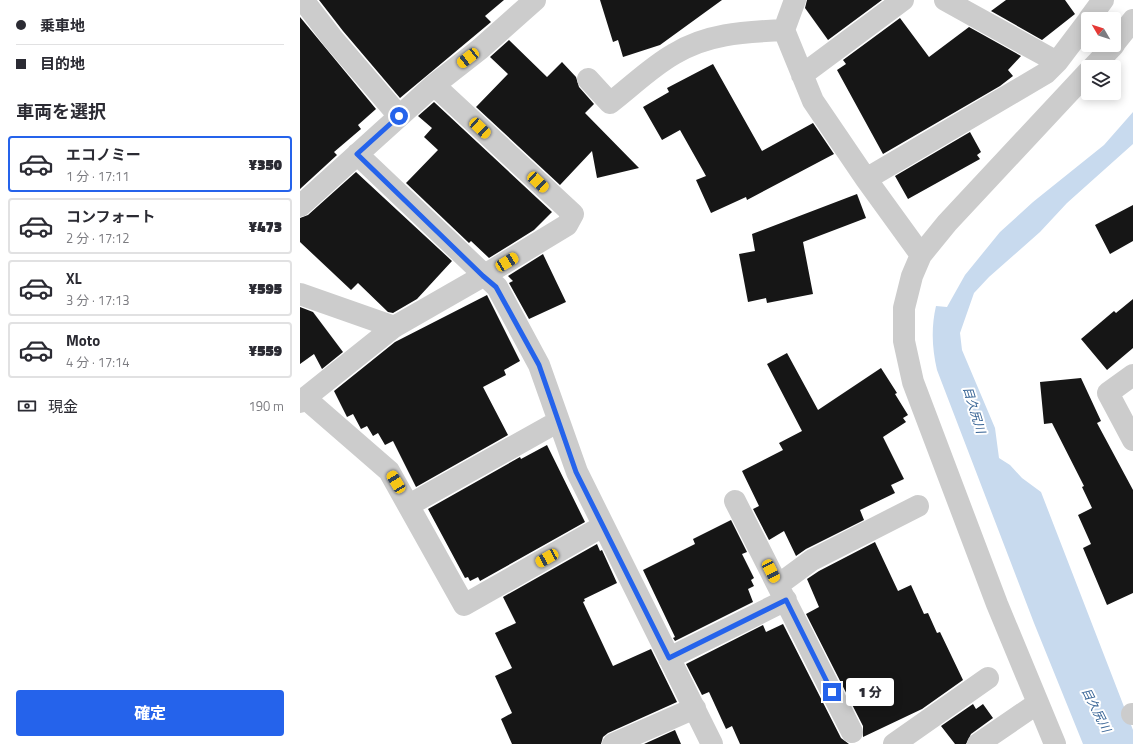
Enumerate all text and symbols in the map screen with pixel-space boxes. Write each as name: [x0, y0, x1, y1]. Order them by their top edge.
north arrow: [1081, 12, 1121, 52]
map controls: [1081, 12, 1121, 100]
text: 乗車地: [40, 14, 85, 37]
car: [455, 46, 481, 70]
text: 目的地: [40, 52, 85, 75]
button: layers: [1081, 60, 1121, 100]
text: 車両を選択: [16, 98, 106, 125]
route start: [390, 107, 408, 125]
car: [467, 115, 493, 141]
text: エコノミー: [66, 143, 141, 166]
icon: car: [18, 146, 54, 182]
text: ¥350: [249, 153, 282, 176]
text: 1 分 · 17:11: [66, 166, 130, 186]
car: [525, 169, 551, 195]
text: コンフォート: [66, 205, 156, 228]
icon: car: [18, 208, 54, 244]
text: ¥473: [249, 215, 282, 238]
text: 2 分 · 17:12: [66, 228, 130, 248]
car: [494, 251, 520, 273]
text: XL: [66, 267, 82, 290]
icon: car: [18, 270, 54, 306]
text: ¥595: [249, 277, 282, 300]
text: 3 分 · 17:13: [66, 290, 130, 310]
text: Moto: [66, 329, 100, 352]
icon: car: [18, 332, 54, 368]
text: ¥559: [249, 339, 282, 362]
text: 4 分 · 17:14: [66, 352, 130, 372]
water label: 目久尻川: [958, 384, 991, 437]
icon: cash: [16, 395, 38, 417]
text: 現金: [48, 395, 78, 418]
text: 190 m: [248, 396, 284, 416]
car: [385, 469, 407, 495]
car: [534, 547, 560, 569]
car: [760, 558, 782, 584]
callout: 1 分: [846, 678, 894, 706]
text: 1 分: [859, 682, 881, 702]
route end: [823, 683, 841, 701]
water label: 目久尻川: [1077, 684, 1117, 737]
button: 確定: [16, 690, 284, 736]

